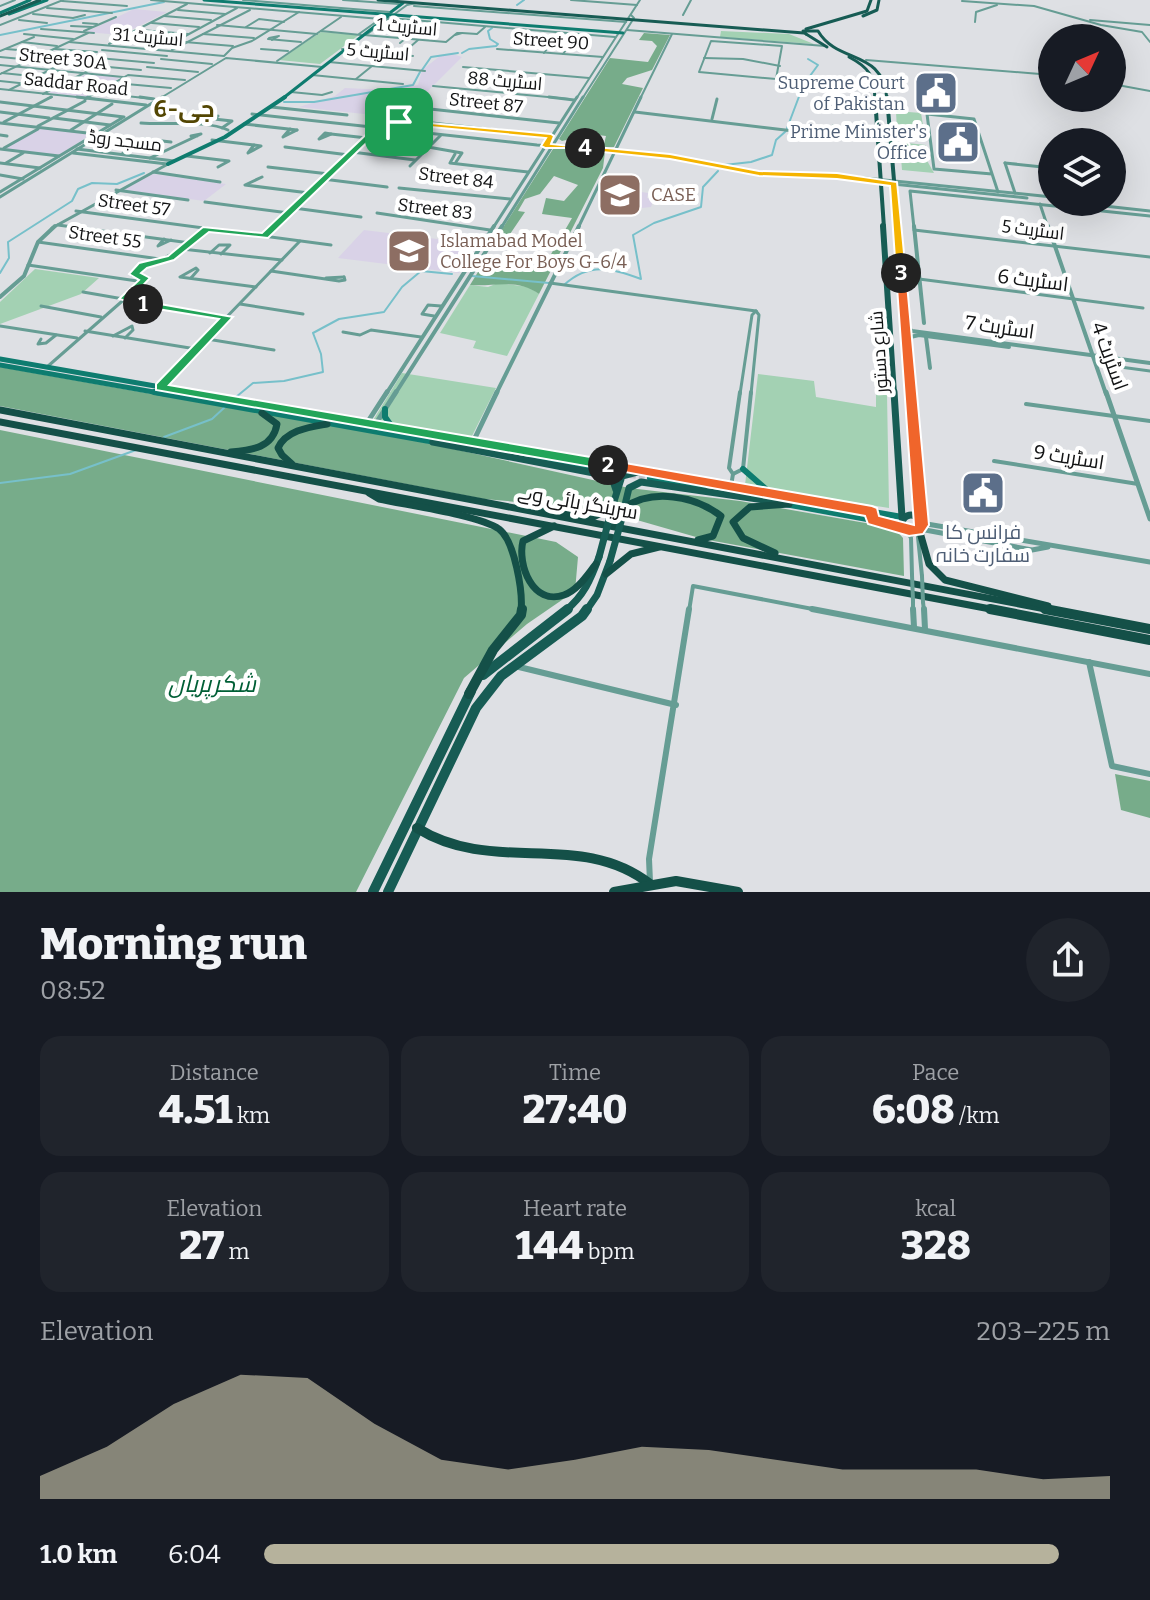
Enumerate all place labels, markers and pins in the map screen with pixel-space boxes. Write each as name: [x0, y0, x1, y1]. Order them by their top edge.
public building icon: Supreme Court of Pakistan: [912, 69, 960, 117]
place label: Supreme Court of Pakistan: [778, 72, 906, 115]
pin: [365, 88, 433, 156]
public building icon: Prime Minister's Office: [934, 118, 982, 166]
place label: Prime Minister's Office: [790, 121, 927, 164]
pin: 4: [565, 128, 605, 168]
school or university icon: CASE: [596, 171, 644, 219]
place label: CASE: [651, 184, 696, 206]
school or university icon: Islamabad Model College For Boys G-6/4: [385, 227, 433, 275]
place label: Islamabad Model College For Boys G-6/4: [440, 230, 628, 273]
pin: 3: [881, 253, 921, 293]
pin: 1: [123, 284, 163, 324]
pin: 2: [588, 445, 628, 485]
public building icon: فرانس کا سفارت خانہ: [959, 469, 1007, 517]
place label: فرانس کا سفارت خانہ: [936, 520, 1030, 567]

